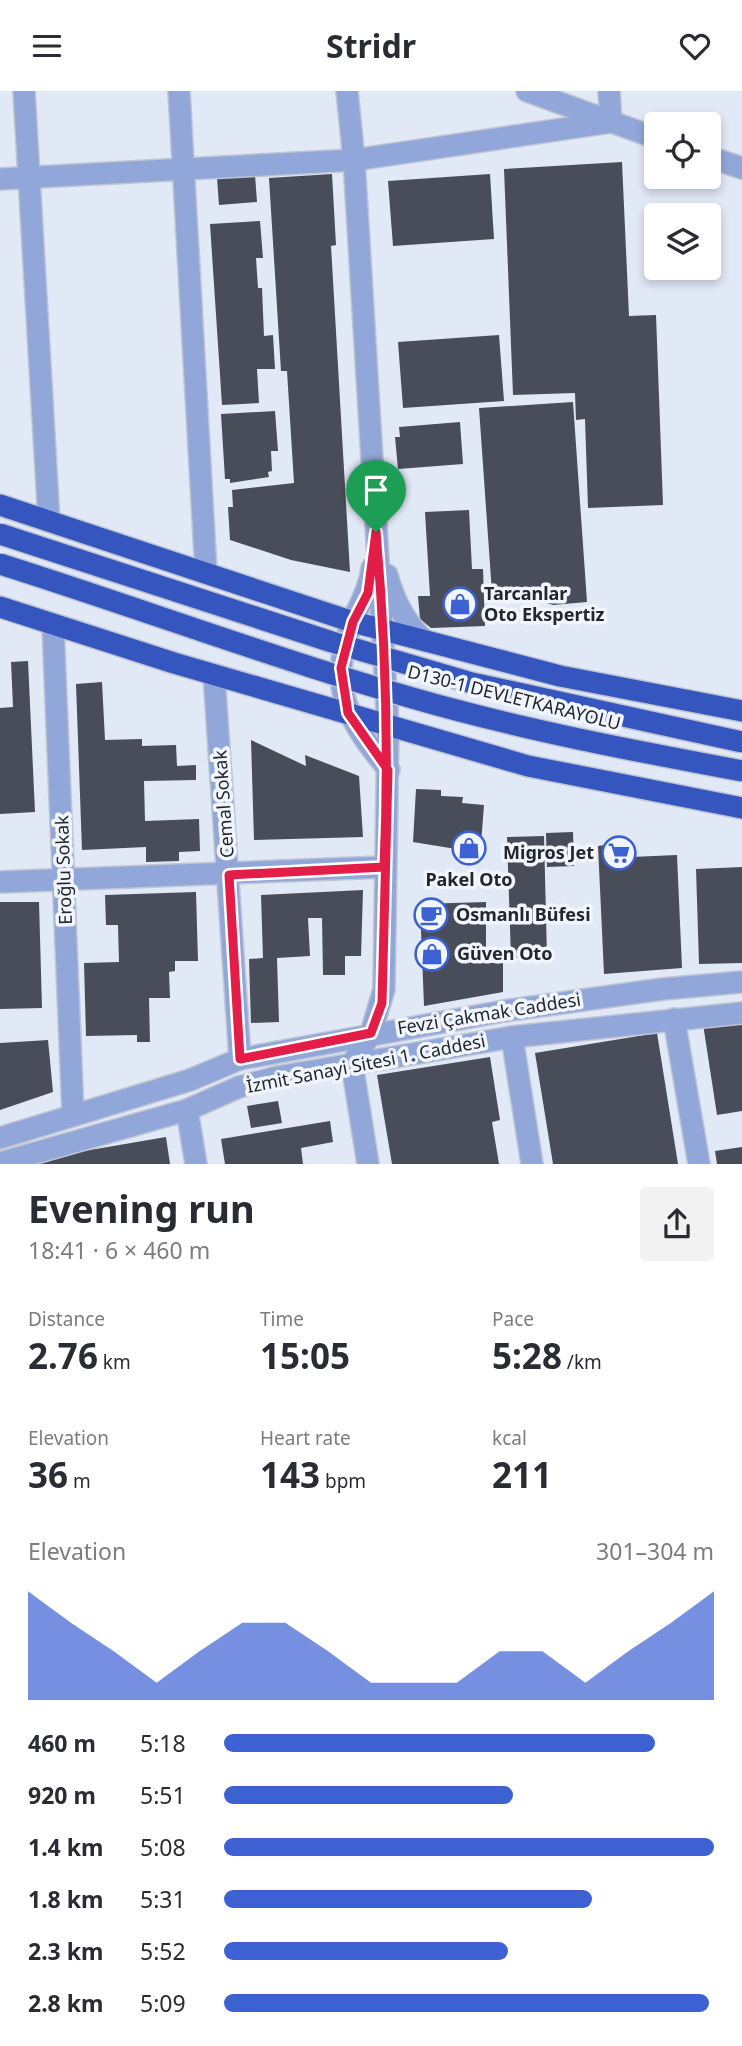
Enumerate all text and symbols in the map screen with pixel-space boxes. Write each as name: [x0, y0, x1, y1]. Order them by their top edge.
text: Stridr: [326, 24, 416, 67]
icon: menu: [28, 27, 66, 65]
icon: heart: [676, 27, 714, 65]
map controls: [644, 112, 721, 280]
button: locate: [644, 112, 721, 189]
button: layers: [644, 203, 721, 280]
pin: [346, 460, 406, 532]
icon: arrive: [357, 471, 395, 509]
place label: Tarcanlar Oto Ekspertiz: [484, 581, 605, 626]
shop icon: Tarcanlar Oto Ekspertiz: [441, 585, 479, 623]
street label: D130-1 DEVLETKARAYOLU: [405, 659, 623, 735]
street label: Cemal Sokak: [207, 749, 239, 859]
street label: Eroğlu Sokak: [49, 814, 77, 925]
shop icon: Pakel Oto: [450, 829, 488, 867]
supermarket icon: Migros Jet: [600, 834, 638, 872]
place label: Migros Jet: [503, 840, 594, 864]
place label: Pakel Oto: [425, 867, 513, 891]
cafe icon: Osmanlı Büfesi: [412, 896, 450, 934]
place label: Osmanlı Büfesi: [456, 902, 591, 926]
shop icon: Güven Oto: [413, 935, 451, 973]
place label: Güven Oto: [457, 941, 552, 965]
street label: Fevzi Çakmak Caddesi: [395, 987, 582, 1039]
street label: İzmit Sanayi Sitesi 1. Caddesi: [244, 1028, 487, 1098]
text: Evening run: [28, 1182, 255, 1234]
button: share: [640, 1187, 714, 1261]
text: 18:41 · 6 × 460 m: [28, 1234, 210, 1266]
text: Distance: [28, 1306, 105, 1332]
text: Time: [260, 1306, 304, 1332]
text: Pace: [492, 1306, 534, 1332]
text: 2.76: [28, 1332, 98, 1379]
text: 15:05: [260, 1332, 350, 1379]
text: 5:28: [492, 1332, 562, 1379]
text: km: [98, 1349, 131, 1375]
text: /km: [562, 1349, 602, 1375]
text: Elevation: [28, 1425, 109, 1451]
text: Heart rate: [260, 1425, 351, 1451]
text: kcal: [492, 1425, 527, 1451]
text: 36: [28, 1451, 68, 1498]
text: 143: [260, 1451, 320, 1498]
text: 211: [492, 1451, 552, 1498]
text: m: [68, 1468, 91, 1494]
text: bpm: [320, 1468, 366, 1494]
text: Elevation: [28, 1535, 126, 1567]
text: 301–304 m: [596, 1535, 714, 1567]
text: 460 m: [28, 1727, 96, 1759]
text: 5:18: [140, 1727, 186, 1759]
text: 920 m: [28, 1779, 96, 1811]
text: 5:51: [140, 1779, 186, 1811]
text: 1.4 km: [28, 1831, 103, 1863]
text: 5:08: [140, 1831, 186, 1863]
text: 1.8 km: [28, 1883, 103, 1915]
text: 5:31: [140, 1883, 186, 1915]
text: 2.3 km: [28, 1935, 103, 1967]
text: 5:52: [140, 1935, 186, 1967]
text: 2.8 km: [28, 1987, 103, 2019]
text: 5:09: [140, 1987, 186, 2019]

